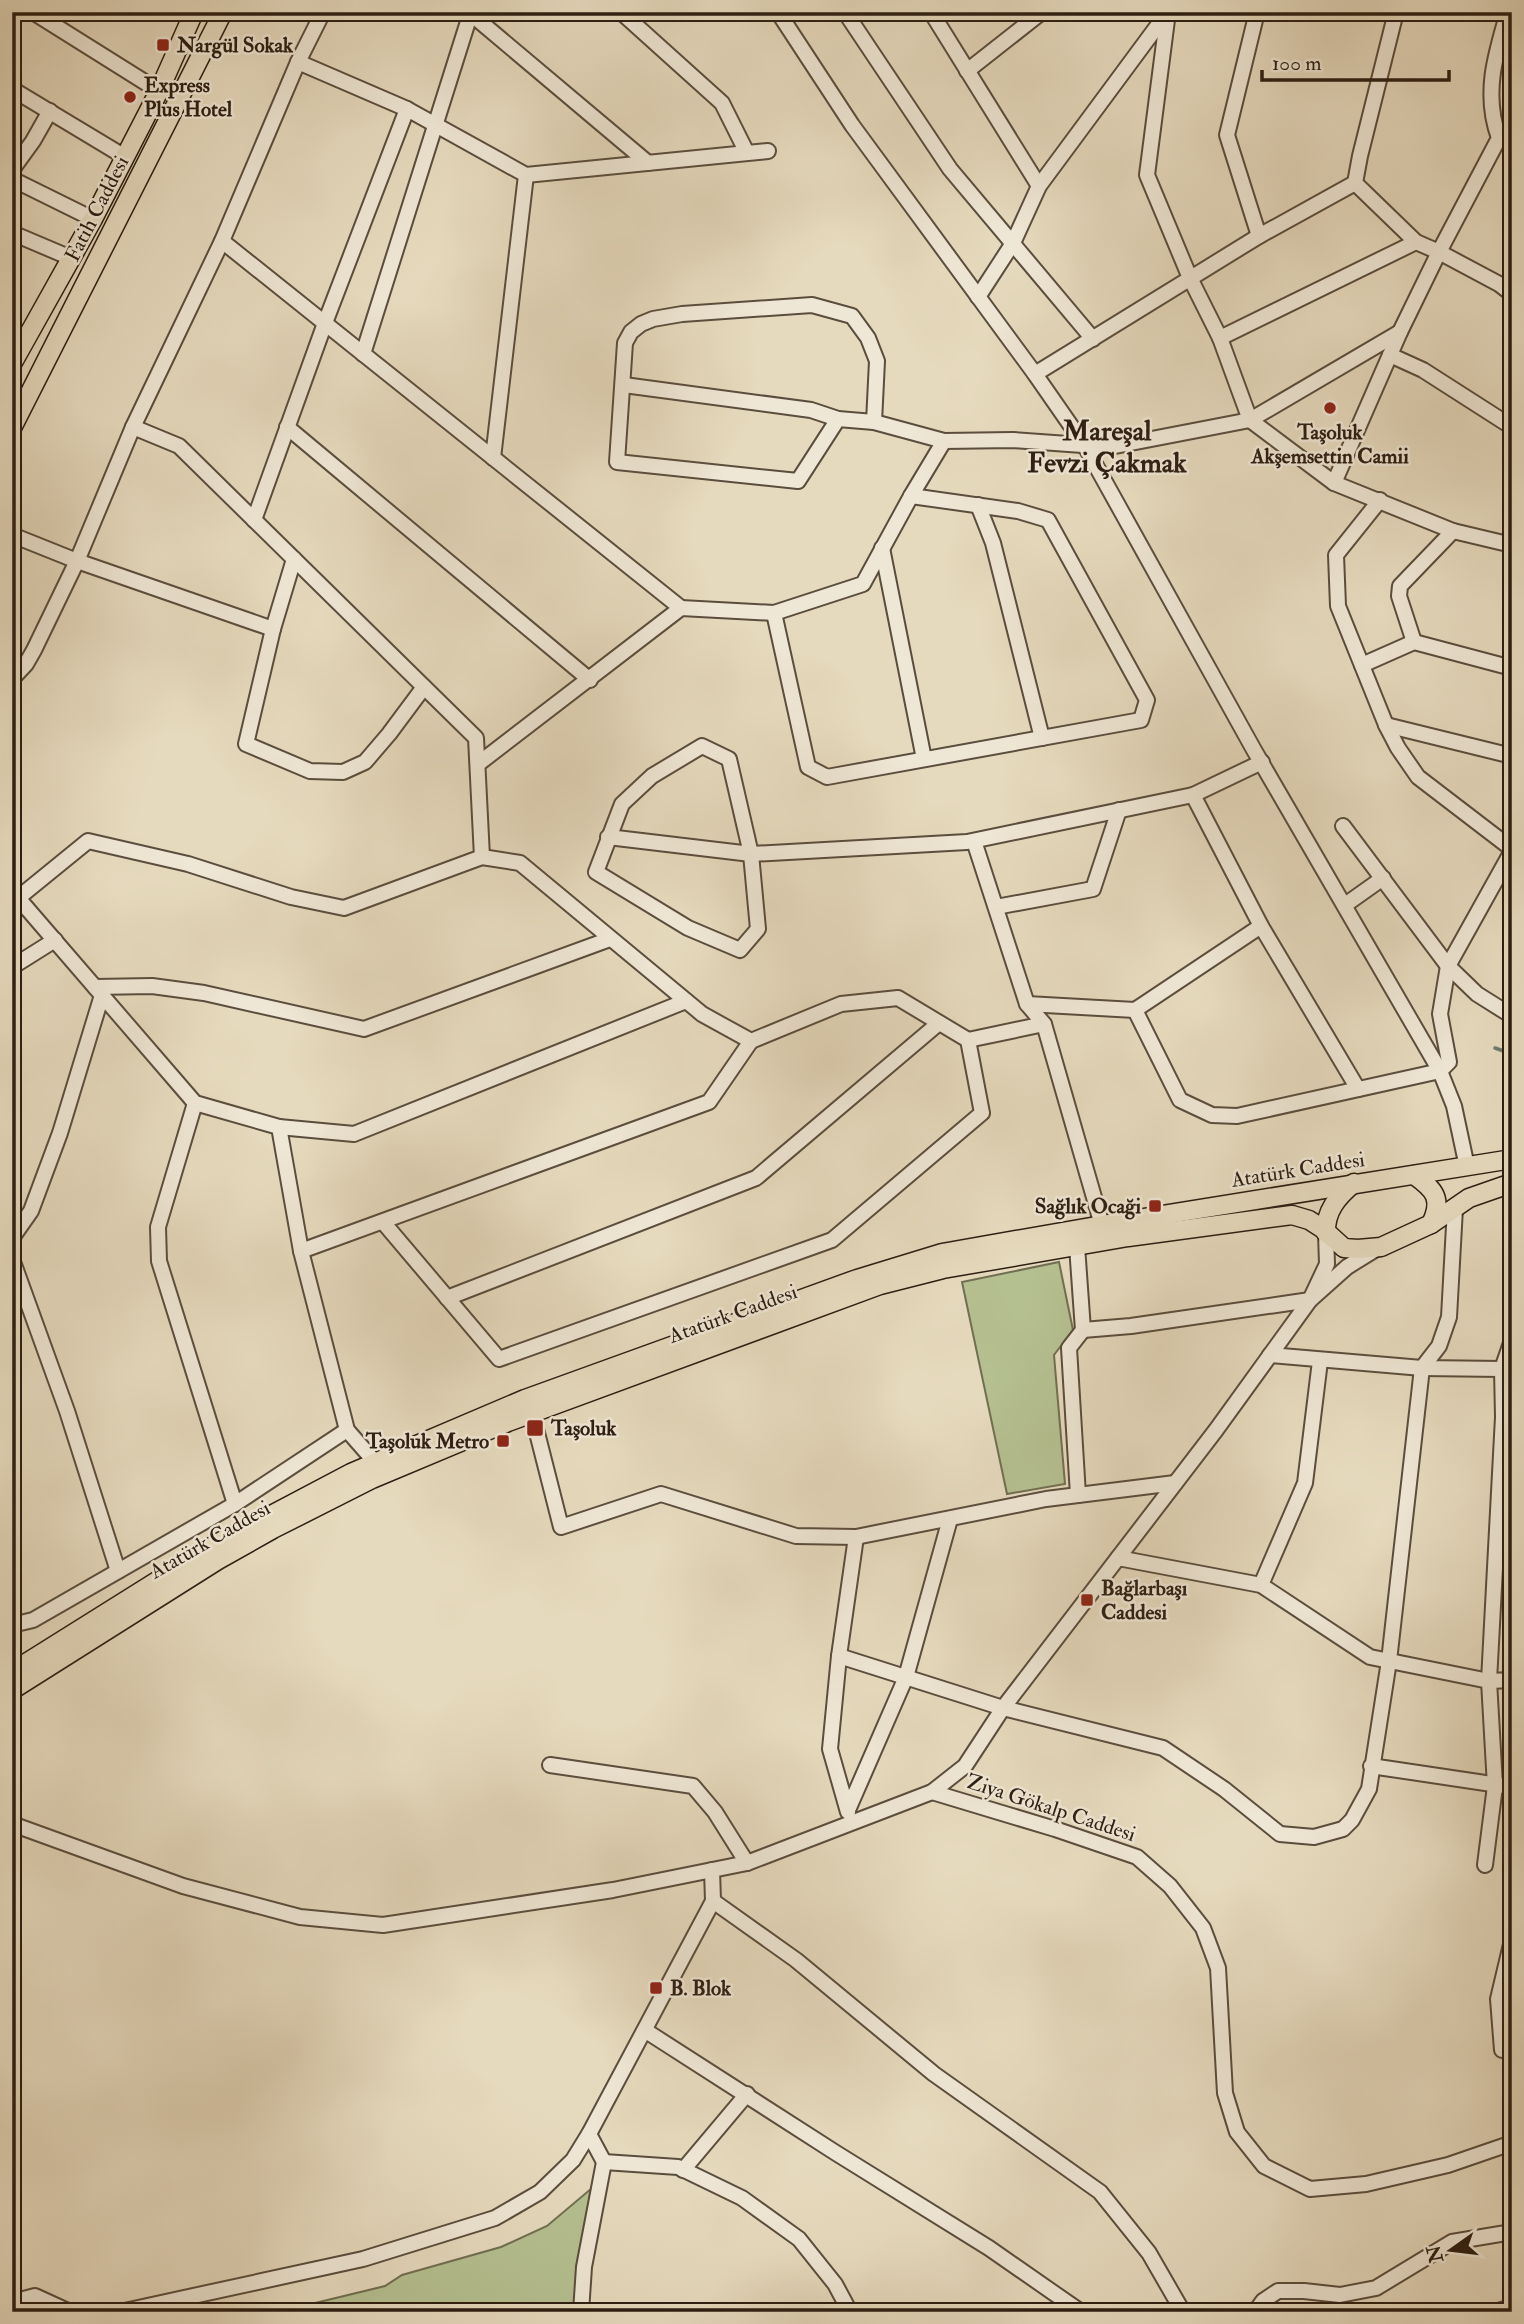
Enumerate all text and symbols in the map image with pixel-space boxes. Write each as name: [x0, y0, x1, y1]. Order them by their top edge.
place label: Nargül Sokak: [176, 32, 294, 59]
marker: Nargül Sokak: [155, 37, 171, 53]
scale bar: [1262, 38, 1449, 82]
text: 100 m: [1272, 50, 1322, 77]
place label: Express Plus Hotel: [144, 72, 233, 123]
marker: Express Plus Hotel: [122, 89, 138, 105]
street label: Fatih Caddesi: [59, 151, 135, 266]
marker: Taşoluk Akşemsettin Camii: [1322, 400, 1338, 416]
district label: Mareşal Fevzi Çakmak: [1027, 414, 1187, 481]
place label: Taşoluk Akşemsettin Camii: [1250, 419, 1409, 470]
street label: Atatürk Caddesi: [1228, 1146, 1367, 1194]
place label: Sağlık Ocaği: [1035, 1193, 1141, 1220]
marker: Sağlık Ocaği: [1147, 1198, 1163, 1214]
street label: Atatürk Caddesi: [664, 1278, 801, 1350]
place label: Taşoluk: [550, 1415, 617, 1442]
marker: Taşoluk: [525, 1418, 545, 1438]
place label: Taşoluk Metro: [365, 1428, 489, 1455]
marker: Taşoluk Metro: [495, 1433, 511, 1449]
street label: Atatürk Caddesi: [144, 1494, 275, 1586]
place label: Bağlarbaşı Caddesi: [1101, 1575, 1188, 1626]
marker: Bağlarbaşı Caddesi: [1079, 1592, 1095, 1608]
street label: Ziya Gökalp Caddesi: [963, 1768, 1139, 1848]
place label: B. Blok: [670, 1975, 732, 2002]
marker: B. Blok: [648, 1980, 664, 1996]
north arrow: [1416, 2216, 1486, 2286]
text: N: [1422, 2242, 1449, 2266]

